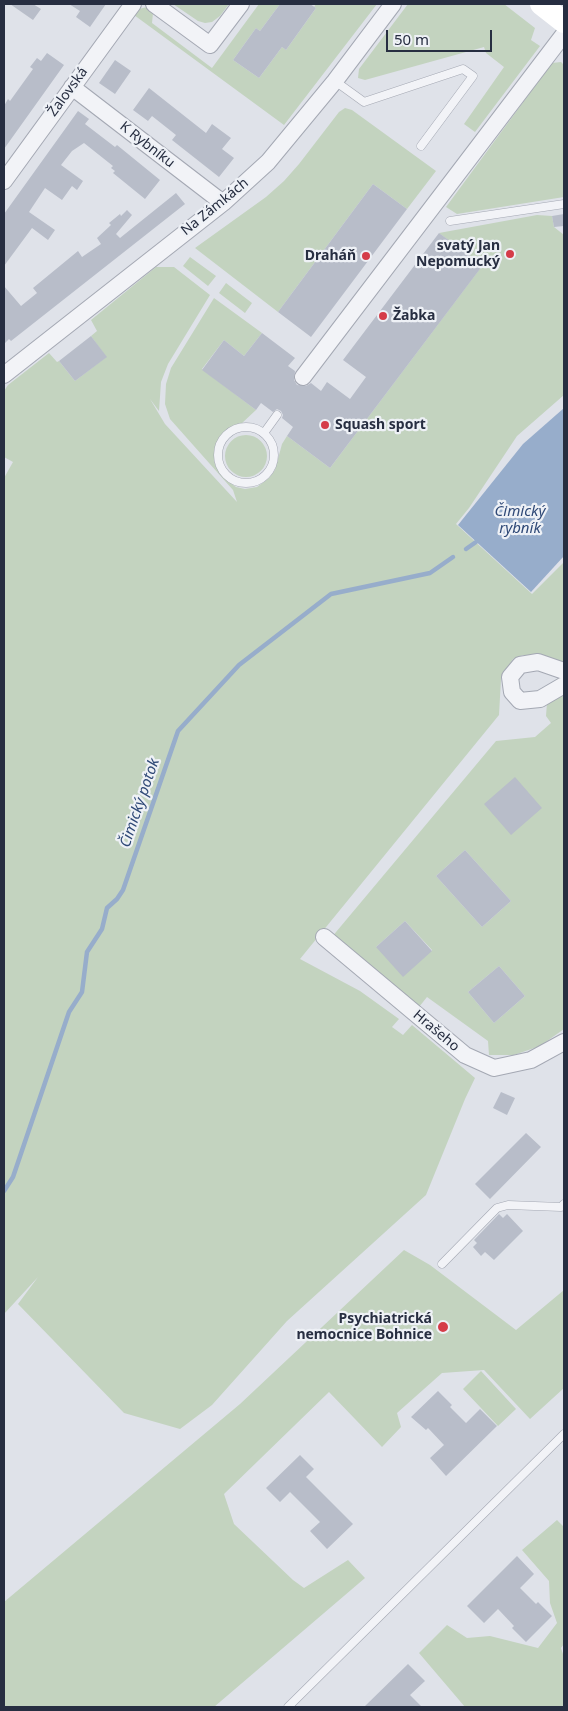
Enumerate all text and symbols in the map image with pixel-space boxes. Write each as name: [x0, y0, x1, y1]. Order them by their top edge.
scale bar: [388, 20, 494, 52]
text: 50 m: [394, 29, 429, 49]
street label: Žalovská: [45, 64, 91, 120]
street label: K Rybníku: [116, 118, 178, 172]
street label: Na Zámkách: [178, 175, 252, 239]
place label: svatý Jan Nepomucký: [416, 238, 500, 270]
place label: Draháň: [305, 248, 356, 264]
marker: svatý Jan Nepomucký: [504, 248, 516, 260]
marker: Draháň: [360, 250, 372, 262]
place label: Žabka: [393, 308, 435, 324]
marker: Žabka: [377, 310, 389, 322]
place label: Squash sport: [335, 417, 426, 433]
marker: Squash sport: [319, 419, 331, 431]
water label: Čimický rybník: [495, 503, 545, 538]
water label: Čimický potok: [116, 756, 164, 850]
street label: Hrašeho: [409, 1007, 463, 1055]
place label: Psychiatrická nemocnice Bohnice: [296, 1311, 432, 1344]
marker: Psychiatrická nemocnice Bohnice: [436, 1320, 450, 1334]

